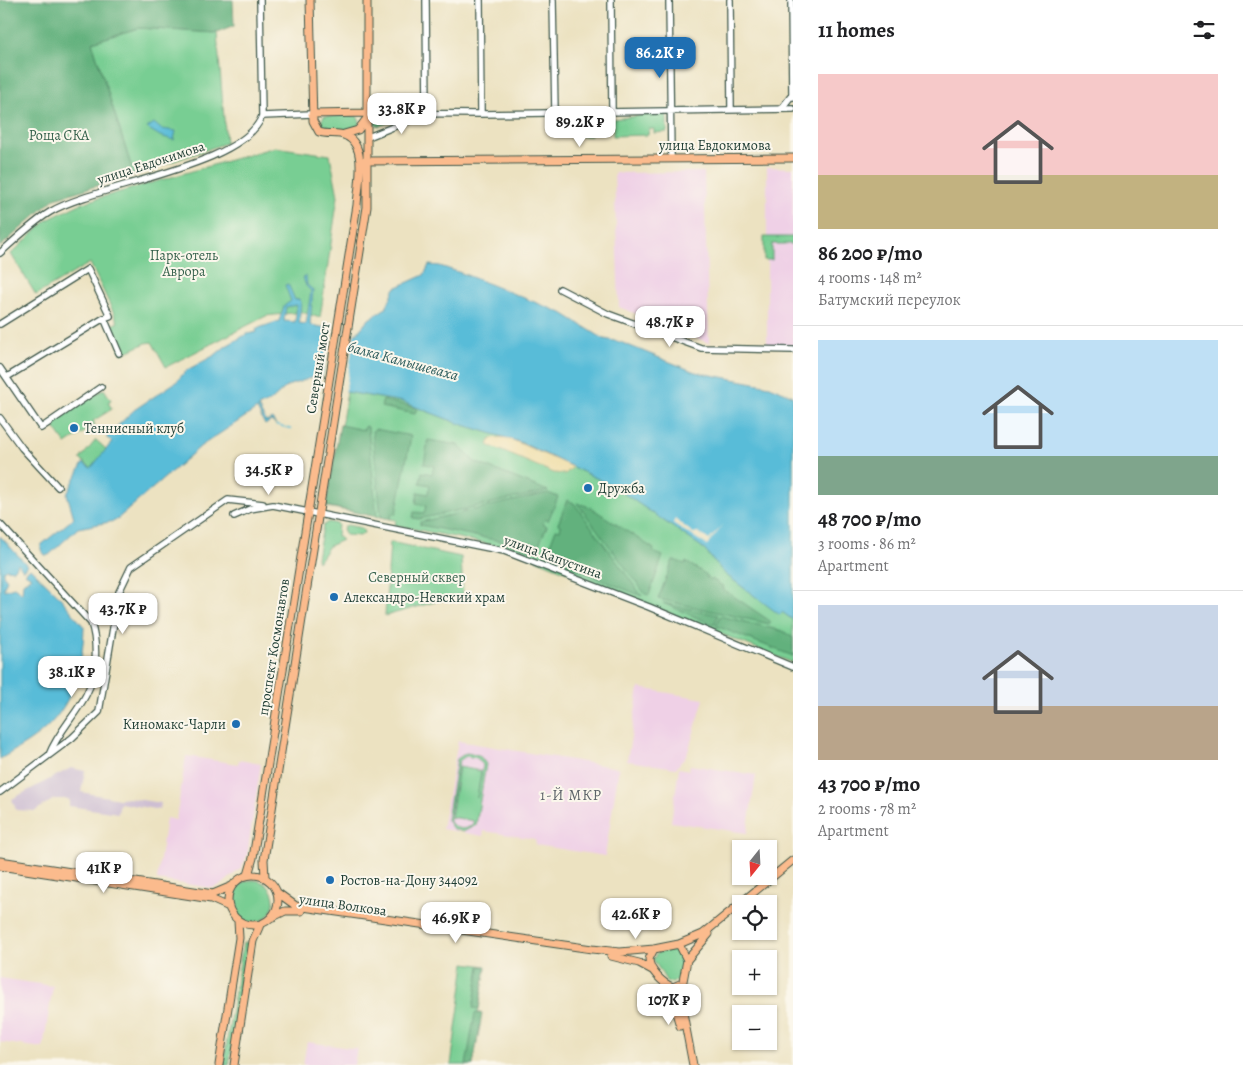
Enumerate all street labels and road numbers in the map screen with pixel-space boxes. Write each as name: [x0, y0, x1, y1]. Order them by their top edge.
street label: улица Евдокимова: [94, 136, 208, 190]
street label: улица Евдокимова: [658, 136, 772, 155]
street label: Северный мост: [301, 321, 335, 415]
street label: улица Капустина: [500, 530, 605, 584]
street label: проспект Космонавтов: [254, 577, 294, 717]
street label: улица Волкова: [297, 889, 388, 921]

